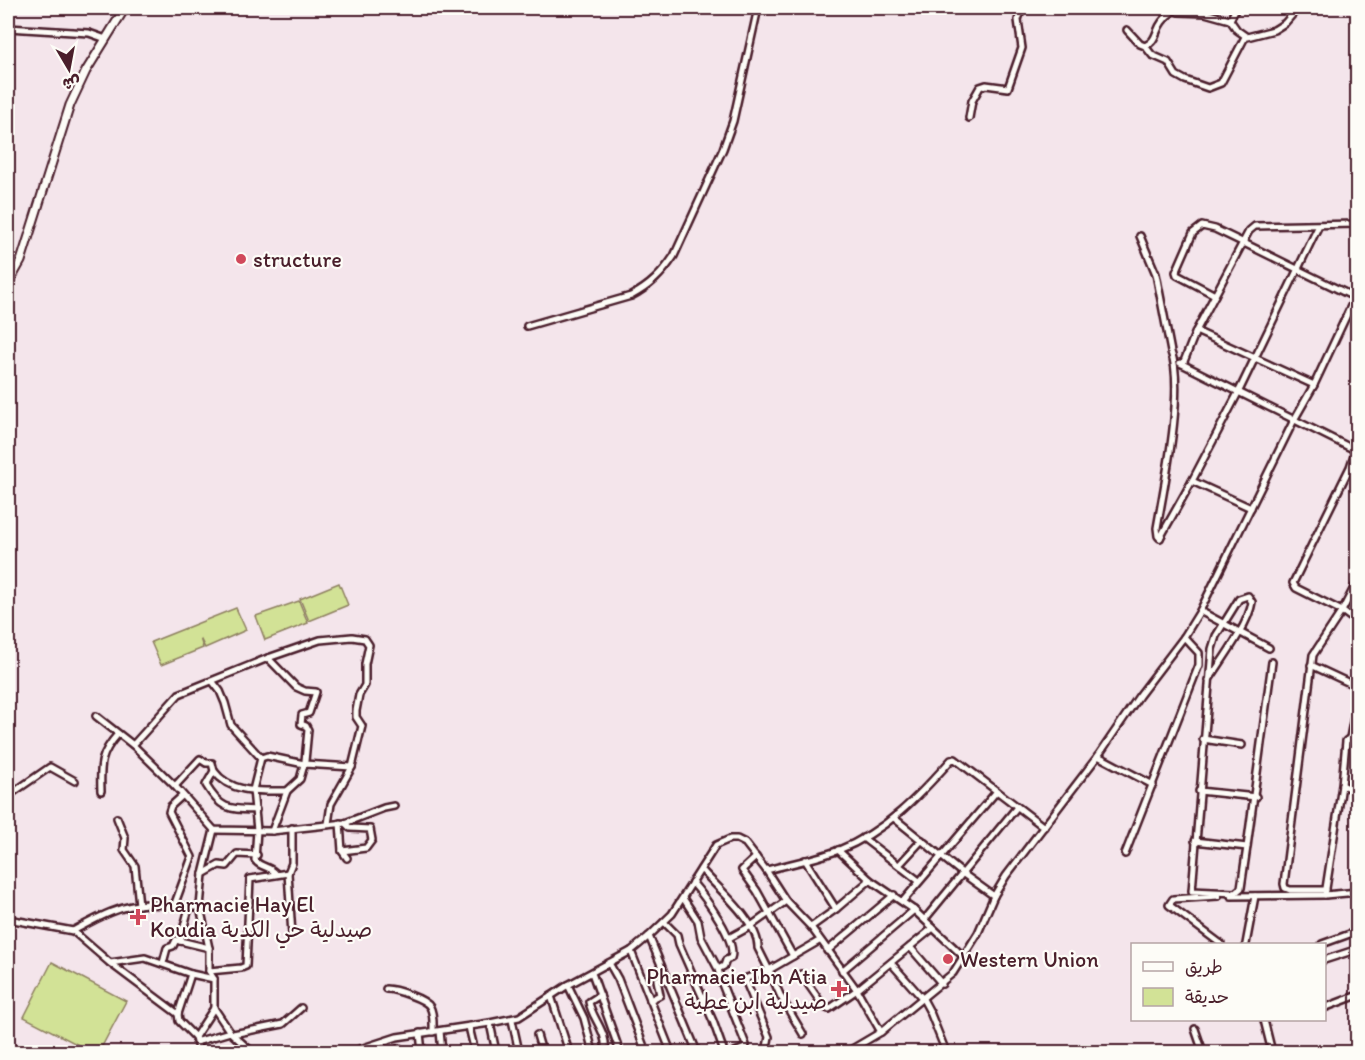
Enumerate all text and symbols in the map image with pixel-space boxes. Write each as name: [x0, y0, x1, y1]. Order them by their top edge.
north arrow: [39, 39, 99, 99]
text: ش: [61, 72, 82, 94]
place label: structure: [253, 246, 342, 273]
marker: structure: [234, 252, 248, 266]
place label: Pharmacie Hay El Koudia صيدلية حي الكدية: [150, 891, 372, 949]
marker: Pharmacie Hay El Koudia صيدلية حي الكدية: [131, 910, 145, 924]
legend: [1131, 943, 1326, 1021]
place label: Western Union: [960, 946, 1099, 973]
marker: Western Union: [941, 952, 955, 966]
text: طريق: [1185, 956, 1223, 978]
place label: Pharmacie Ibn Atia صيدلية ابن عطية: [646, 963, 827, 1015]
marker: Pharmacie Ibn Atia صيدلية ابن عطية: [832, 982, 846, 996]
text: حديقة: [1185, 986, 1229, 1008]

